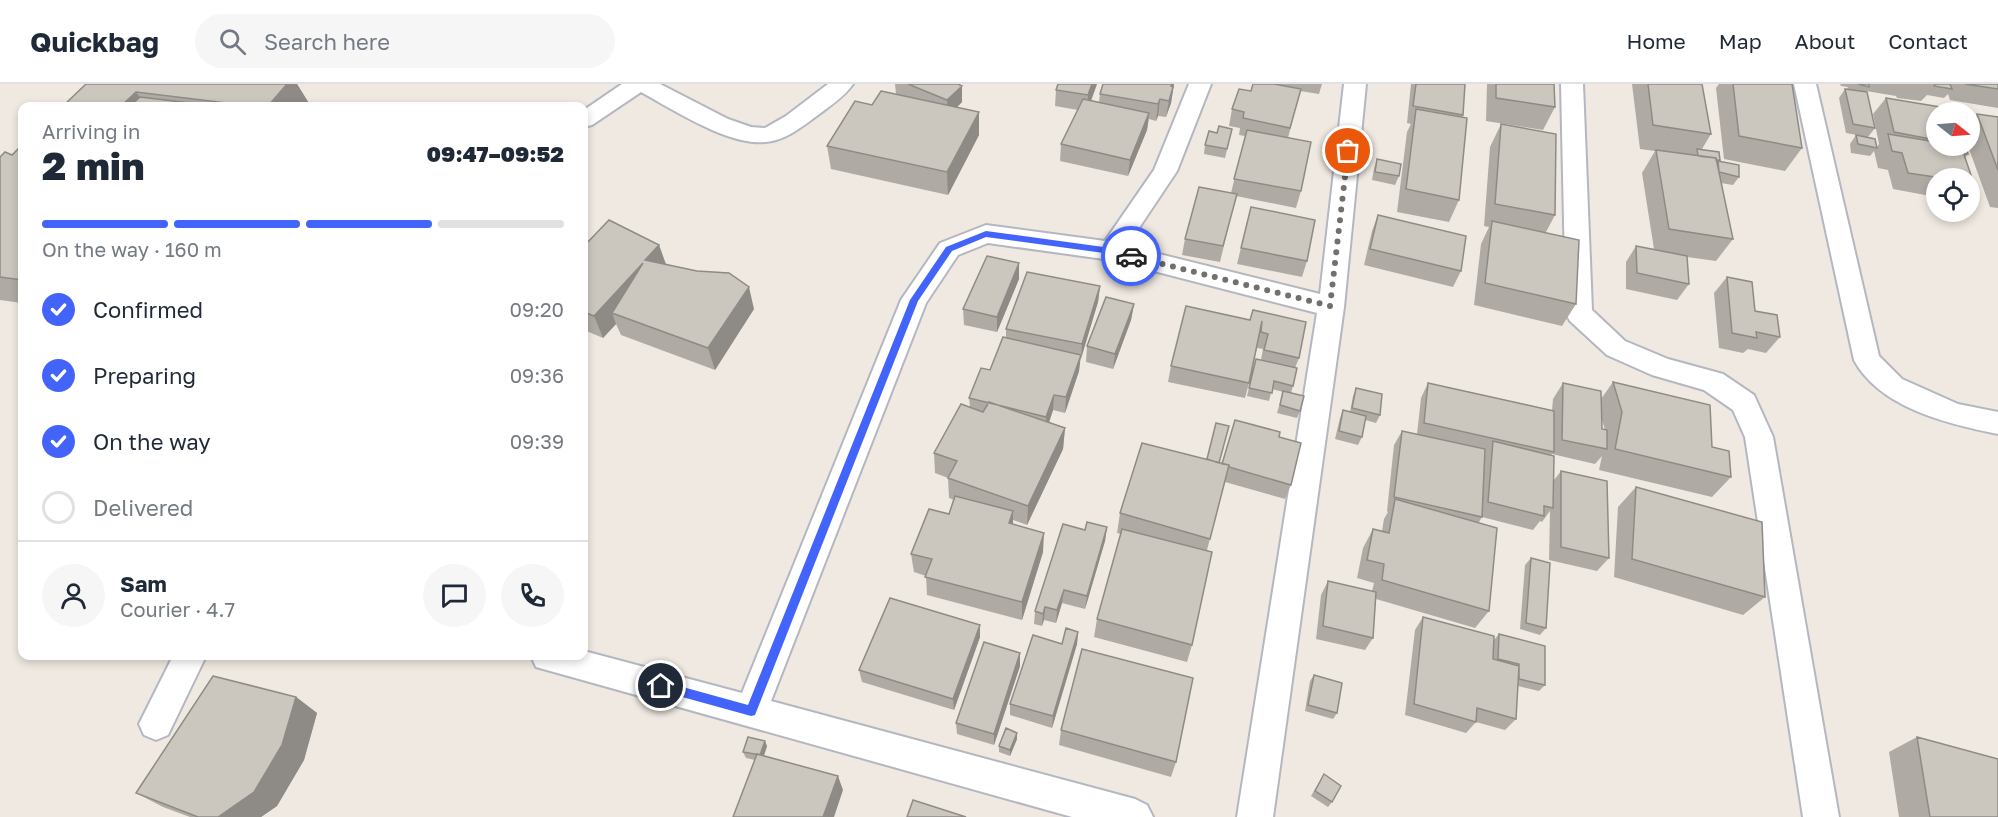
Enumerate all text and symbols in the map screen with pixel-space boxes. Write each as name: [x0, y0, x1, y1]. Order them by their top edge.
search box: [195, 14, 615, 68]
text: Quickbag: [30, 25, 159, 58]
icon: search: [216, 25, 249, 58]
text: Search here: [264, 28, 390, 55]
text: Home: [1626, 28, 1686, 54]
text: Map: [1719, 28, 1762, 54]
text: About: [1795, 28, 1855, 54]
text: Contact: [1888, 28, 1968, 54]
north arrow: [1926, 102, 1980, 156]
map controls: [1926, 102, 1980, 222]
text: Arriving in: [42, 119, 140, 143]
pin: [1322, 125, 1373, 176]
icon: bag: [1331, 134, 1364, 167]
text: 09:47–09:52: [427, 140, 564, 167]
text: 2 min: [42, 142, 145, 189]
button: locate: [1926, 168, 1980, 222]
courier: [1101, 226, 1161, 286]
text: On the way · 160 m: [42, 237, 222, 261]
icon: car: [1115, 240, 1148, 273]
icon: check: [42, 293, 75, 326]
text: Confirmed: [93, 296, 203, 323]
text: 09:20: [510, 297, 564, 321]
icon: check: [42, 359, 75, 392]
text: Preparing: [93, 362, 196, 389]
text: 09:36: [510, 363, 564, 387]
icon: check: [42, 425, 75, 458]
text: On the way: [93, 428, 211, 455]
text: 09:39: [510, 429, 564, 453]
text: Delivered: [93, 494, 193, 521]
button: person: [42, 564, 105, 627]
button: chat: [423, 564, 486, 627]
button: phone: [501, 564, 564, 627]
text: Sam: [120, 570, 167, 597]
text: Courier · 4.7: [120, 597, 235, 621]
pin: [635, 660, 686, 711]
icon: home: [644, 669, 677, 702]

